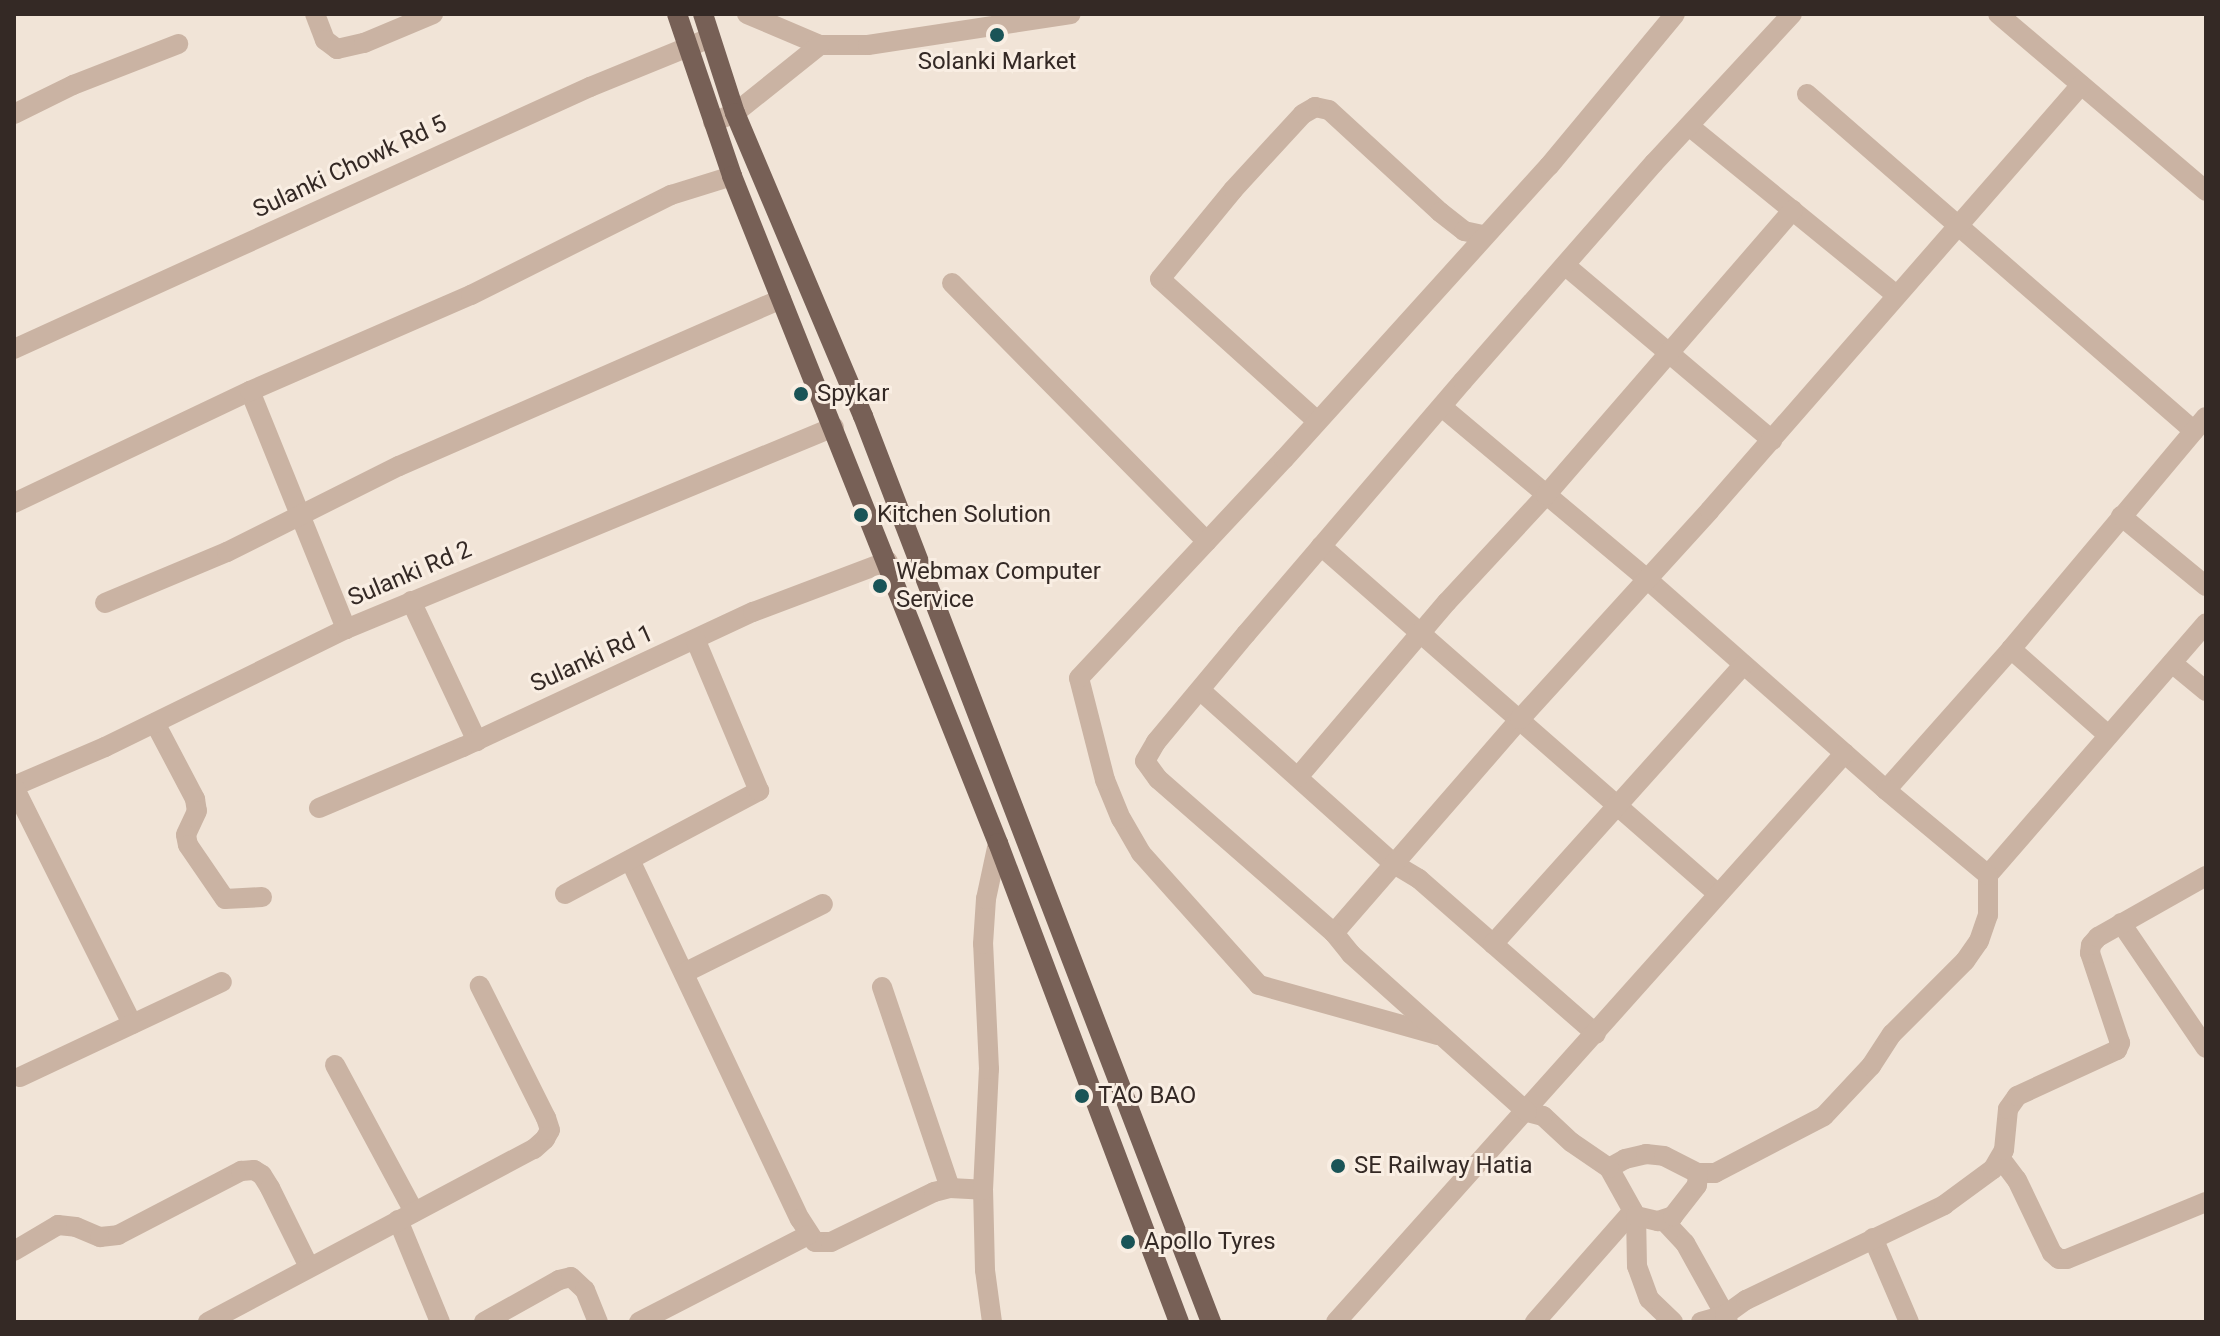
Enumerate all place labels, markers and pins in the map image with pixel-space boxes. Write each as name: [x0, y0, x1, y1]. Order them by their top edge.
marker: Solanki Market: [988, 26, 1006, 44]
place label: Solanki Market: [918, 48, 1076, 76]
place label: Spykar: [817, 380, 889, 408]
marker: Spykar: [792, 385, 810, 403]
place label: Kitchen Solution: [877, 501, 1051, 529]
marker: Kitchen Solution: [852, 506, 870, 524]
place label: Webmax Computer Service: [896, 558, 1101, 614]
marker: Webmax Computer Service: [871, 577, 889, 595]
place label: TAO BAO: [1098, 1082, 1196, 1110]
marker: TAO BAO: [1073, 1087, 1091, 1105]
place label: SE Railway Hatia: [1354, 1152, 1532, 1180]
marker: SE Railway Hatia: [1329, 1157, 1347, 1175]
place label: Apollo Tyres: [1144, 1228, 1276, 1256]
marker: Apollo Tyres: [1119, 1233, 1137, 1251]

